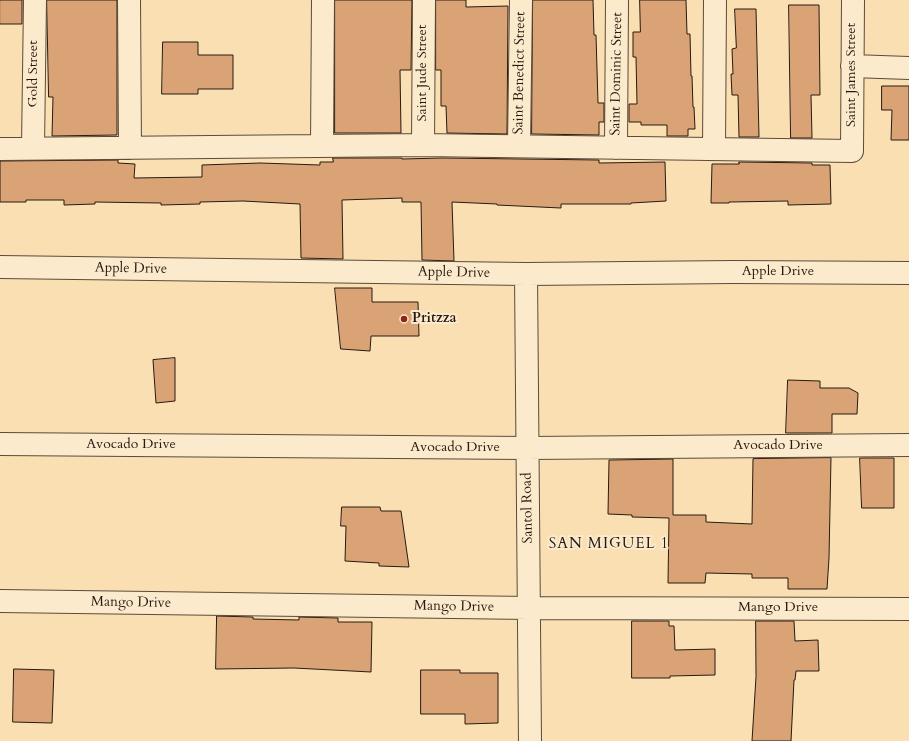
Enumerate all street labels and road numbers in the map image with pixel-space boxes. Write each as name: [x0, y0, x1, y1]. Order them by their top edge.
street label: Saint Benedict Street: [511, 11, 529, 135]
street label: Saint Dominic Street: [608, 12, 626, 136]
street label: Saint James Street: [844, 23, 860, 127]
street label: Saint Jude Street: [415, 25, 431, 121]
street label: Gold Street: [26, 40, 42, 108]
street label: Apple Drive: [95, 260, 167, 278]
street label: Apple Drive: [418, 264, 490, 282]
street label: Apple Drive: [742, 264, 814, 280]
street label: Avocado Drive: [86, 437, 176, 453]
street label: Avocado Drive: [733, 438, 823, 454]
street label: Avocado Drive: [410, 440, 500, 456]
street label: Santol Road: [519, 472, 537, 544]
street label: Mango Drive: [91, 594, 171, 612]
street label: Mango Drive: [414, 598, 494, 616]
street label: Mango Drive: [738, 600, 818, 616]

